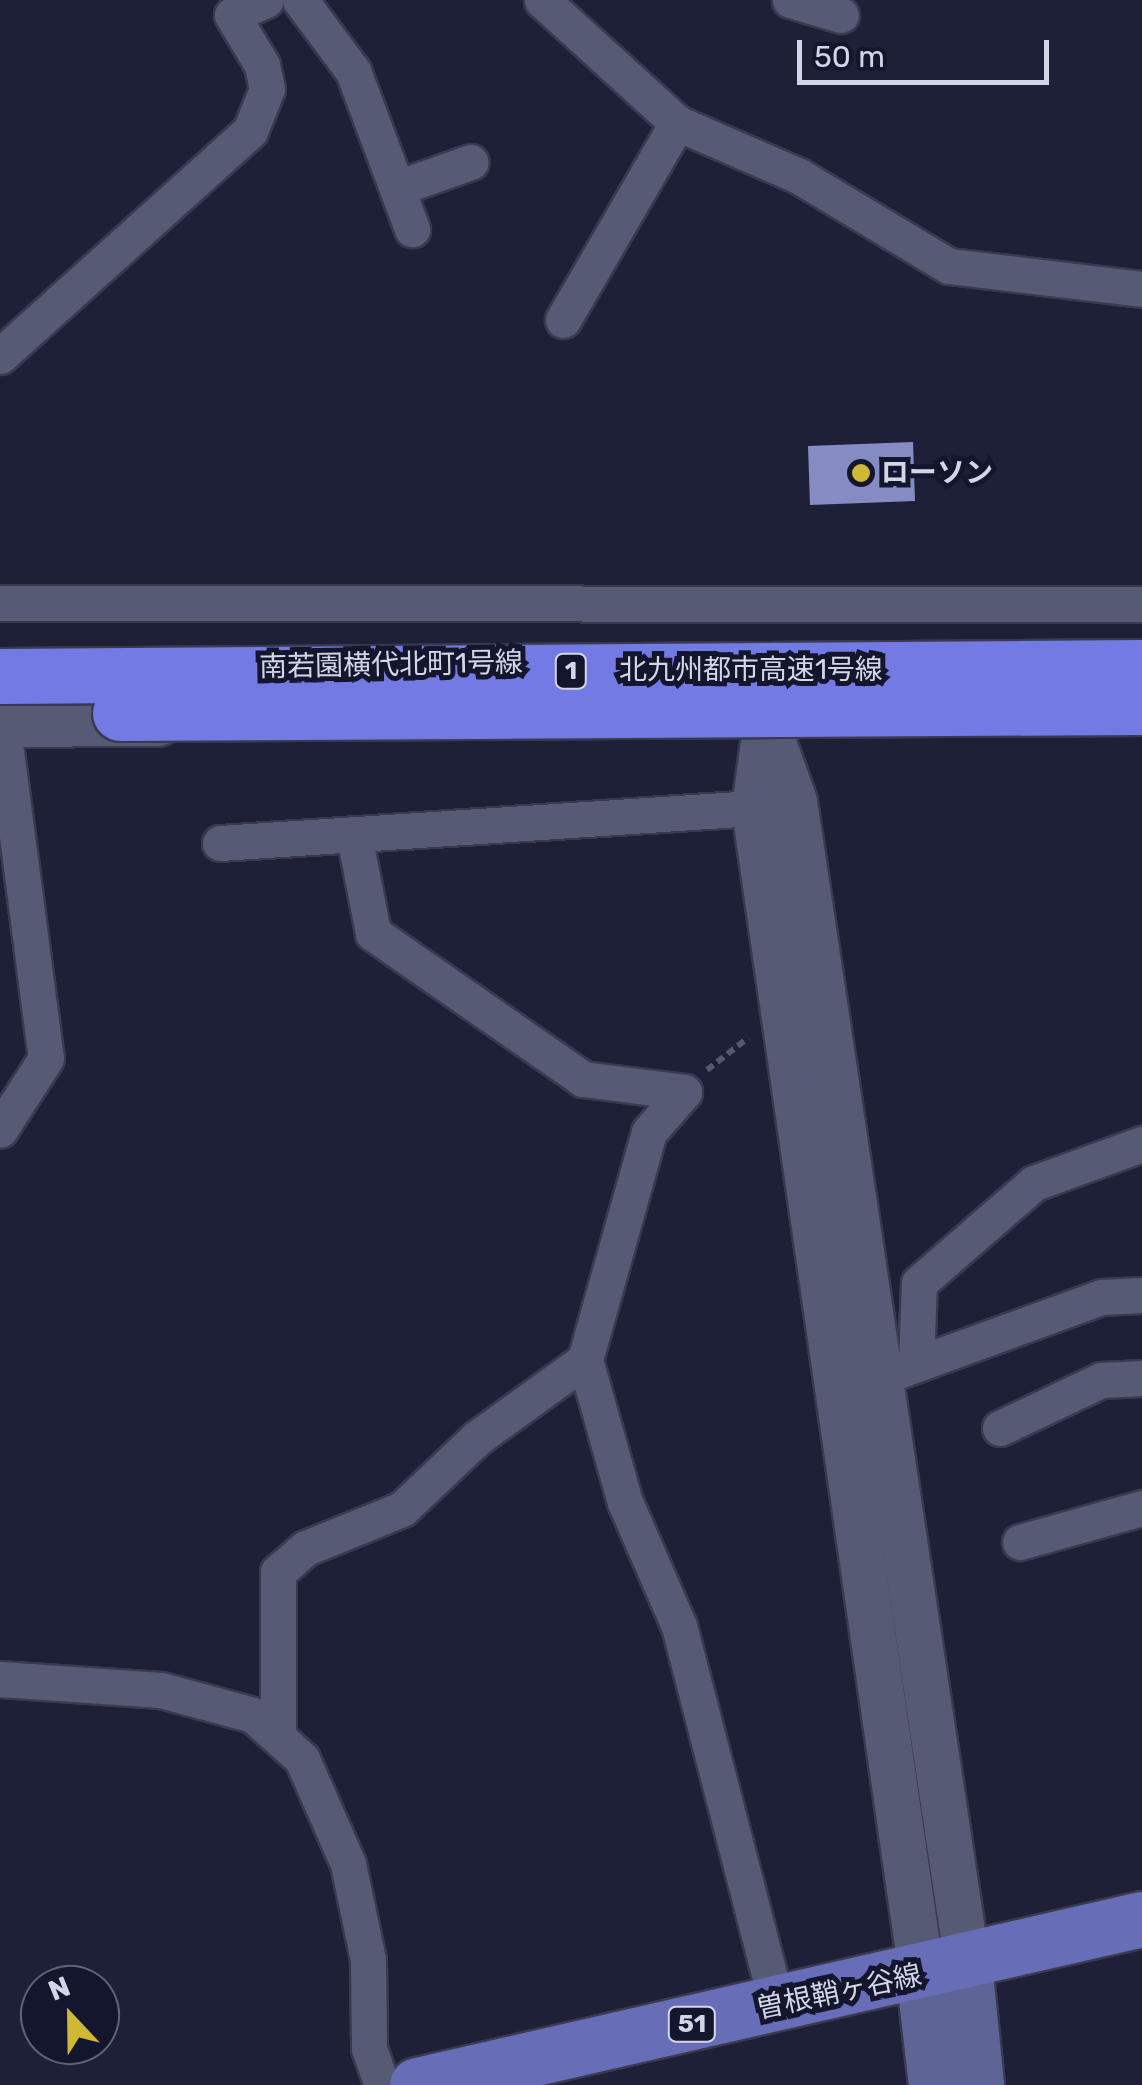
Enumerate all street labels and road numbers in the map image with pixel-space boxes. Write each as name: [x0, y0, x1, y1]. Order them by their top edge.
street label: 南若園横代北町1号線: [259, 646, 523, 684]
road number: 1: [554, 651, 588, 691]
street label: 北九州都市高速1号線: [619, 653, 883, 687]
street label: 曽根鞘ヶ谷線: [753, 1958, 925, 2026]
road number: 51: [667, 2004, 717, 2044]

